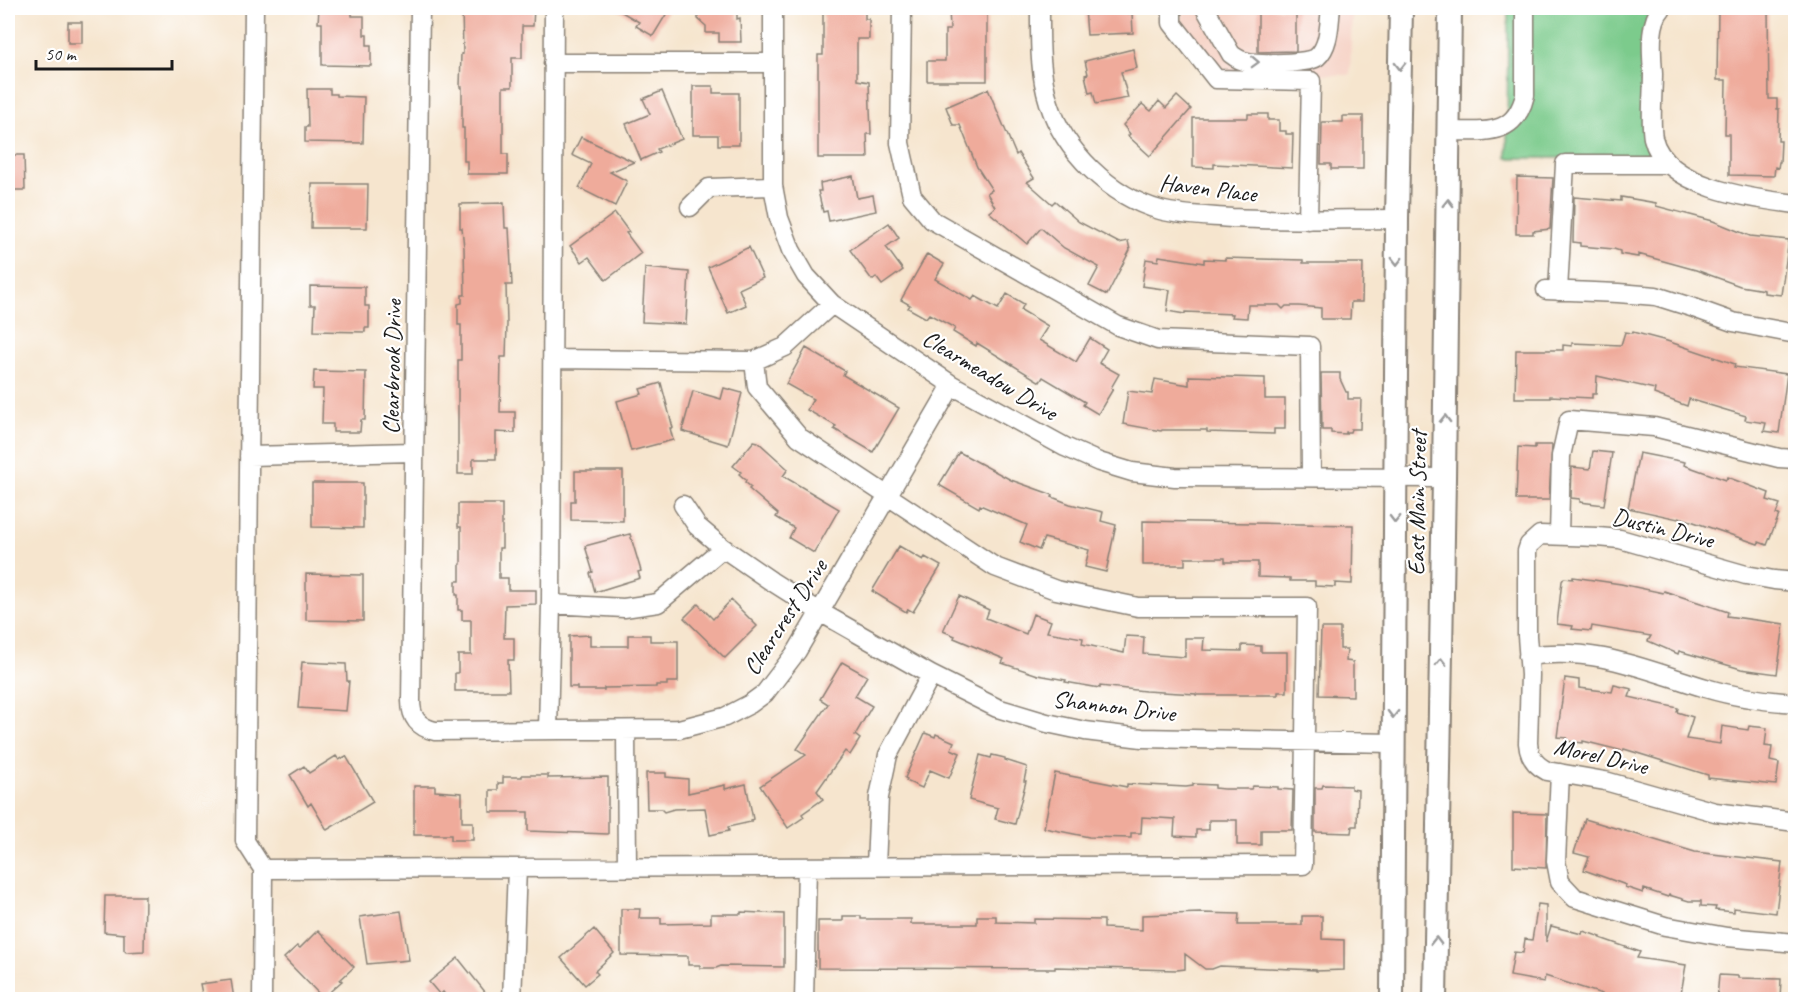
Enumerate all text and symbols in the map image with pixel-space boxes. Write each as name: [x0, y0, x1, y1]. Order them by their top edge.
scale bar: [36, 33, 172, 71]
text: 50 m: [45, 43, 78, 65]
one-way arrow: [1251, 56, 1260, 68]
one-way arrow: [1394, 61, 1406, 70]
street label: Haven Place: [1158, 167, 1260, 209]
one-way arrow: [1442, 199, 1454, 208]
one-way arrow: [1391, 256, 1403, 265]
street label: Clearbrook Drive: [376, 297, 408, 435]
street label: Clearmeadow Drive: [917, 323, 1065, 428]
one-way arrow: [1439, 415, 1451, 424]
street label: East Main Street: [1401, 427, 1433, 576]
street label: Dustin Drive: [1609, 501, 1719, 556]
one-way arrow: [1389, 514, 1402, 523]
street label: Clearcrest Drive: [736, 552, 835, 681]
one-way arrow: [1435, 658, 1447, 667]
street label: Shannon Drive: [1051, 684, 1179, 729]
one-way arrow: [1387, 709, 1400, 718]
street label: Morel Drive: [1551, 731, 1653, 782]
one-way arrow: [1430, 937, 1442, 946]

